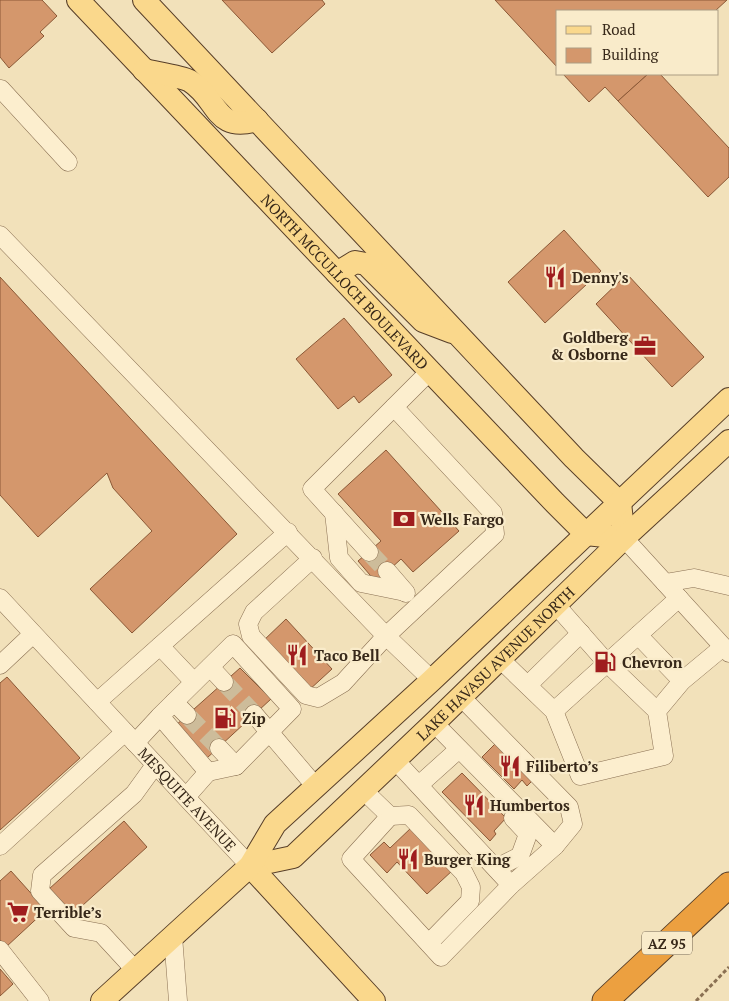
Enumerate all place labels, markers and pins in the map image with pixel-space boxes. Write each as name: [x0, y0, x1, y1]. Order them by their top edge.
restaurant icon: Denny's: [542, 264, 568, 290]
place label: Denny's: [572, 267, 629, 287]
place label: Goldberg & Osborne: [551, 327, 629, 364]
office icon: Goldberg & Osborne: [632, 333, 658, 359]
bank icon: Wells Fargo: [391, 506, 417, 532]
place label: Wells Fargo: [420, 509, 504, 529]
restaurant icon: Taco Bell: [284, 642, 310, 668]
place label: Taco Bell: [314, 645, 380, 665]
fuel station icon: Chevron: [592, 649, 618, 675]
place label: Chevron: [622, 652, 683, 672]
fuel station icon: Zip: [212, 705, 238, 731]
place label: Zip: [242, 708, 266, 728]
restaurant icon: Filiberto’s: [497, 753, 523, 779]
place label: Filiberto’s: [526, 756, 599, 776]
restaurant icon: Humbertos: [461, 792, 487, 818]
place label: Humbertos: [490, 795, 570, 815]
restaurant icon: Burger King: [395, 846, 421, 872]
place label: Burger King: [424, 849, 511, 869]
supermarket icon: Terrible’s: [5, 899, 31, 925]
place label: Terrible’s: [34, 902, 102, 922]

